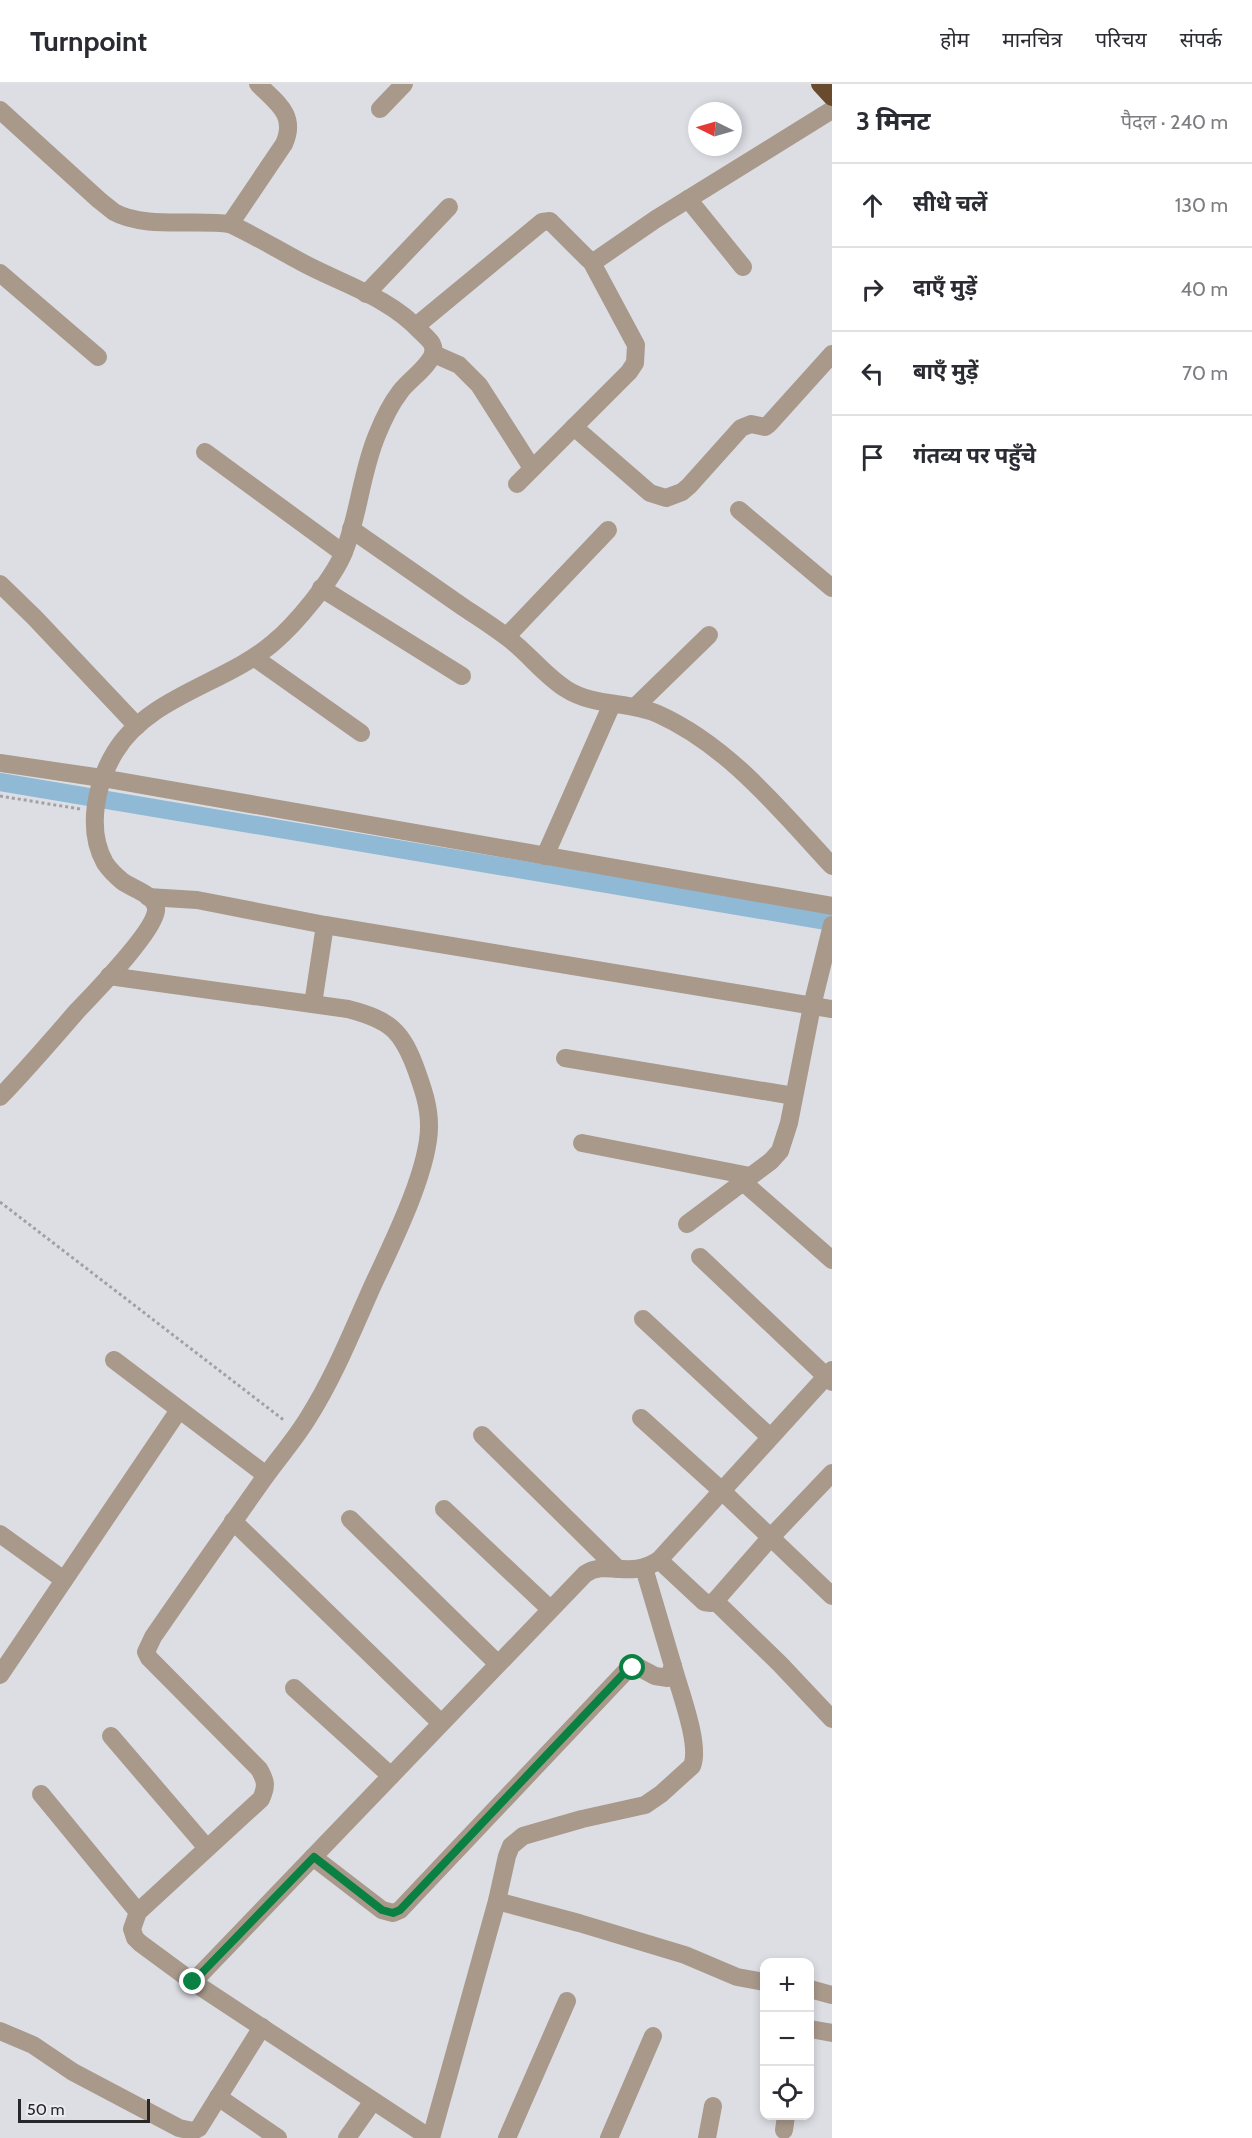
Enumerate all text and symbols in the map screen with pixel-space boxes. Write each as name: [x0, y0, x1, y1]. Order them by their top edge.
text: Turnpoint: [30, 24, 147, 58]
text: होम: [940, 27, 969, 52]
text: मानचित्र: [1002, 27, 1062, 52]
text: परिचय: [1095, 27, 1147, 52]
text: संपर्क: [1180, 27, 1222, 52]
north arrow: [688, 102, 742, 156]
text: 3 मिनट: [856, 105, 930, 137]
text: पैदल · 240 m: [1121, 110, 1228, 134]
icon: ahead: [856, 189, 889, 222]
text: सीधे चलें: [913, 190, 987, 217]
text: 130 m: [1175, 193, 1228, 217]
icon: right: [856, 273, 889, 306]
text: दाएँ मुड़ें: [913, 274, 977, 301]
text: 40 m: [1180, 277, 1228, 301]
icon: left: [856, 357, 889, 390]
text: बाएँ मुड़ें: [913, 358, 978, 385]
text: 70 m: [1182, 361, 1228, 385]
icon: arrive: [856, 441, 889, 474]
text: गंतव्य पर पहुँचे: [913, 442, 1036, 469]
route start: [619, 1654, 645, 1680]
map controls: [760, 1958, 814, 2120]
button: +: [760, 1958, 814, 2012]
route end: [179, 1968, 205, 1994]
button: −: [760, 2012, 814, 2066]
button: locate: [760, 2066, 814, 2120]
scale bar: [18, 2096, 150, 2124]
text: 50 m: [27, 2100, 64, 2119]

